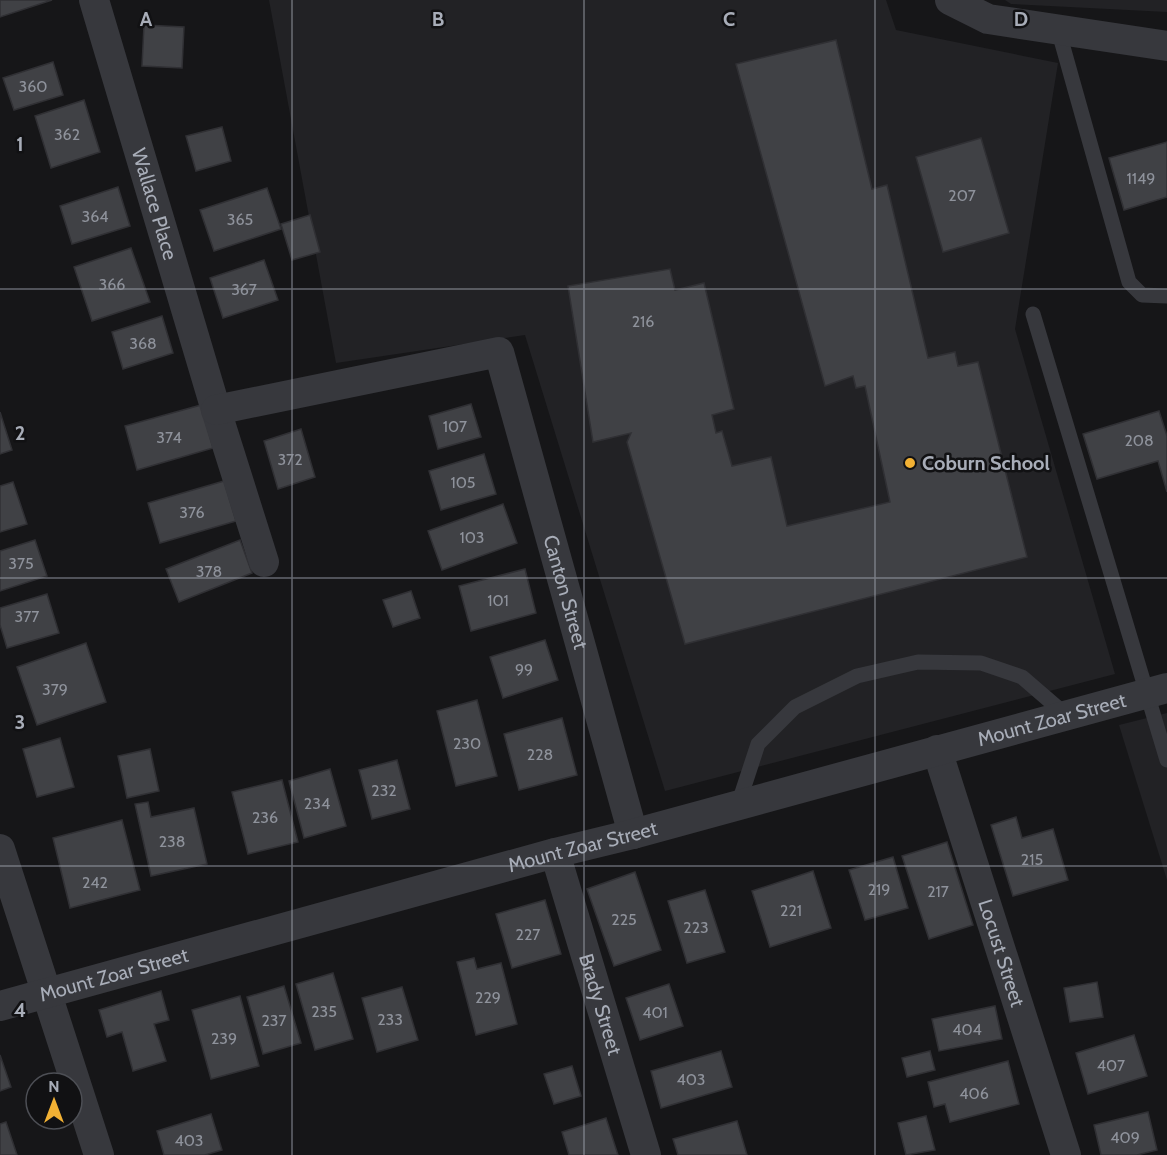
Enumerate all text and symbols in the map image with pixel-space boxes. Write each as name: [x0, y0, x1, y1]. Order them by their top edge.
text: A: [140, 7, 153, 31]
text: B: [432, 7, 444, 31]
text: C: [723, 7, 735, 31]
text: D: [1014, 7, 1028, 31]
house number: 360: [19, 77, 47, 96]
house number: 362: [54, 125, 80, 144]
text: 1: [16, 132, 24, 156]
street label: Wallace Place: [127, 145, 183, 263]
house number: 1149: [1127, 169, 1155, 188]
house number: 207: [948, 186, 976, 205]
house number: 364: [82, 207, 109, 226]
house number: 365: [227, 210, 253, 229]
house number: 366: [99, 275, 125, 294]
house number: 367: [231, 280, 257, 299]
house number: 216: [632, 312, 654, 331]
house number: 368: [129, 334, 157, 353]
house number: 107: [443, 417, 467, 436]
text: 2: [15, 421, 25, 445]
house number: 374: [156, 428, 182, 447]
house number: 208: [1124, 431, 1154, 450]
house number: 372: [277, 450, 303, 469]
place label: Coburn School: [922, 451, 1050, 475]
marker: Coburn School: [903, 456, 917, 470]
house number: 105: [450, 473, 476, 492]
house number: 376: [179, 503, 205, 522]
house number: 103: [459, 528, 485, 547]
street label: Canton Street: [538, 532, 593, 652]
house number: 375: [8, 554, 34, 573]
house number: 378: [196, 562, 222, 581]
house number: 101: [487, 591, 509, 610]
house number: 377: [15, 607, 39, 626]
house number: 99: [515, 660, 533, 679]
house number: 379: [42, 680, 68, 699]
street label: Mount Zoar Street: [975, 688, 1129, 751]
text: 3: [15, 710, 25, 734]
house number: 230: [453, 734, 481, 753]
house number: 228: [527, 745, 553, 764]
house number: 232: [371, 781, 397, 800]
house number: 234: [304, 794, 330, 813]
house number: 236: [252, 808, 278, 827]
street label: Mount Zoar Street: [505, 816, 660, 877]
house number: 238: [159, 832, 185, 851]
house number: 215: [1021, 850, 1043, 869]
house number: 242: [82, 873, 108, 892]
house number: 219: [868, 880, 890, 899]
house number: 217: [927, 882, 949, 901]
street label: Locust Street: [973, 896, 1030, 1010]
house number: 221: [780, 901, 802, 920]
house number: 225: [611, 910, 637, 929]
house number: 223: [683, 918, 709, 937]
house number: 227: [516, 925, 540, 944]
street label: Mount Zoar Street: [37, 943, 191, 1007]
street label: Brady Street: [574, 951, 627, 1058]
house number: 229: [475, 988, 501, 1007]
text: 4: [14, 998, 26, 1022]
house number: 235: [311, 1002, 337, 1021]
house number: 401: [642, 1003, 668, 1022]
house number: 233: [377, 1010, 403, 1029]
house number: 237: [261, 1011, 287, 1030]
house number: 404: [952, 1020, 982, 1039]
house number: 239: [211, 1029, 237, 1048]
house number: 407: [1097, 1056, 1125, 1075]
house number: 403: [676, 1070, 706, 1089]
north arrow: [24, 1071, 84, 1131]
text: N: [48, 1077, 60, 1096]
house number: 406: [959, 1084, 989, 1103]
house number: 409: [1110, 1128, 1140, 1147]
house number: 403: [174, 1131, 204, 1150]

